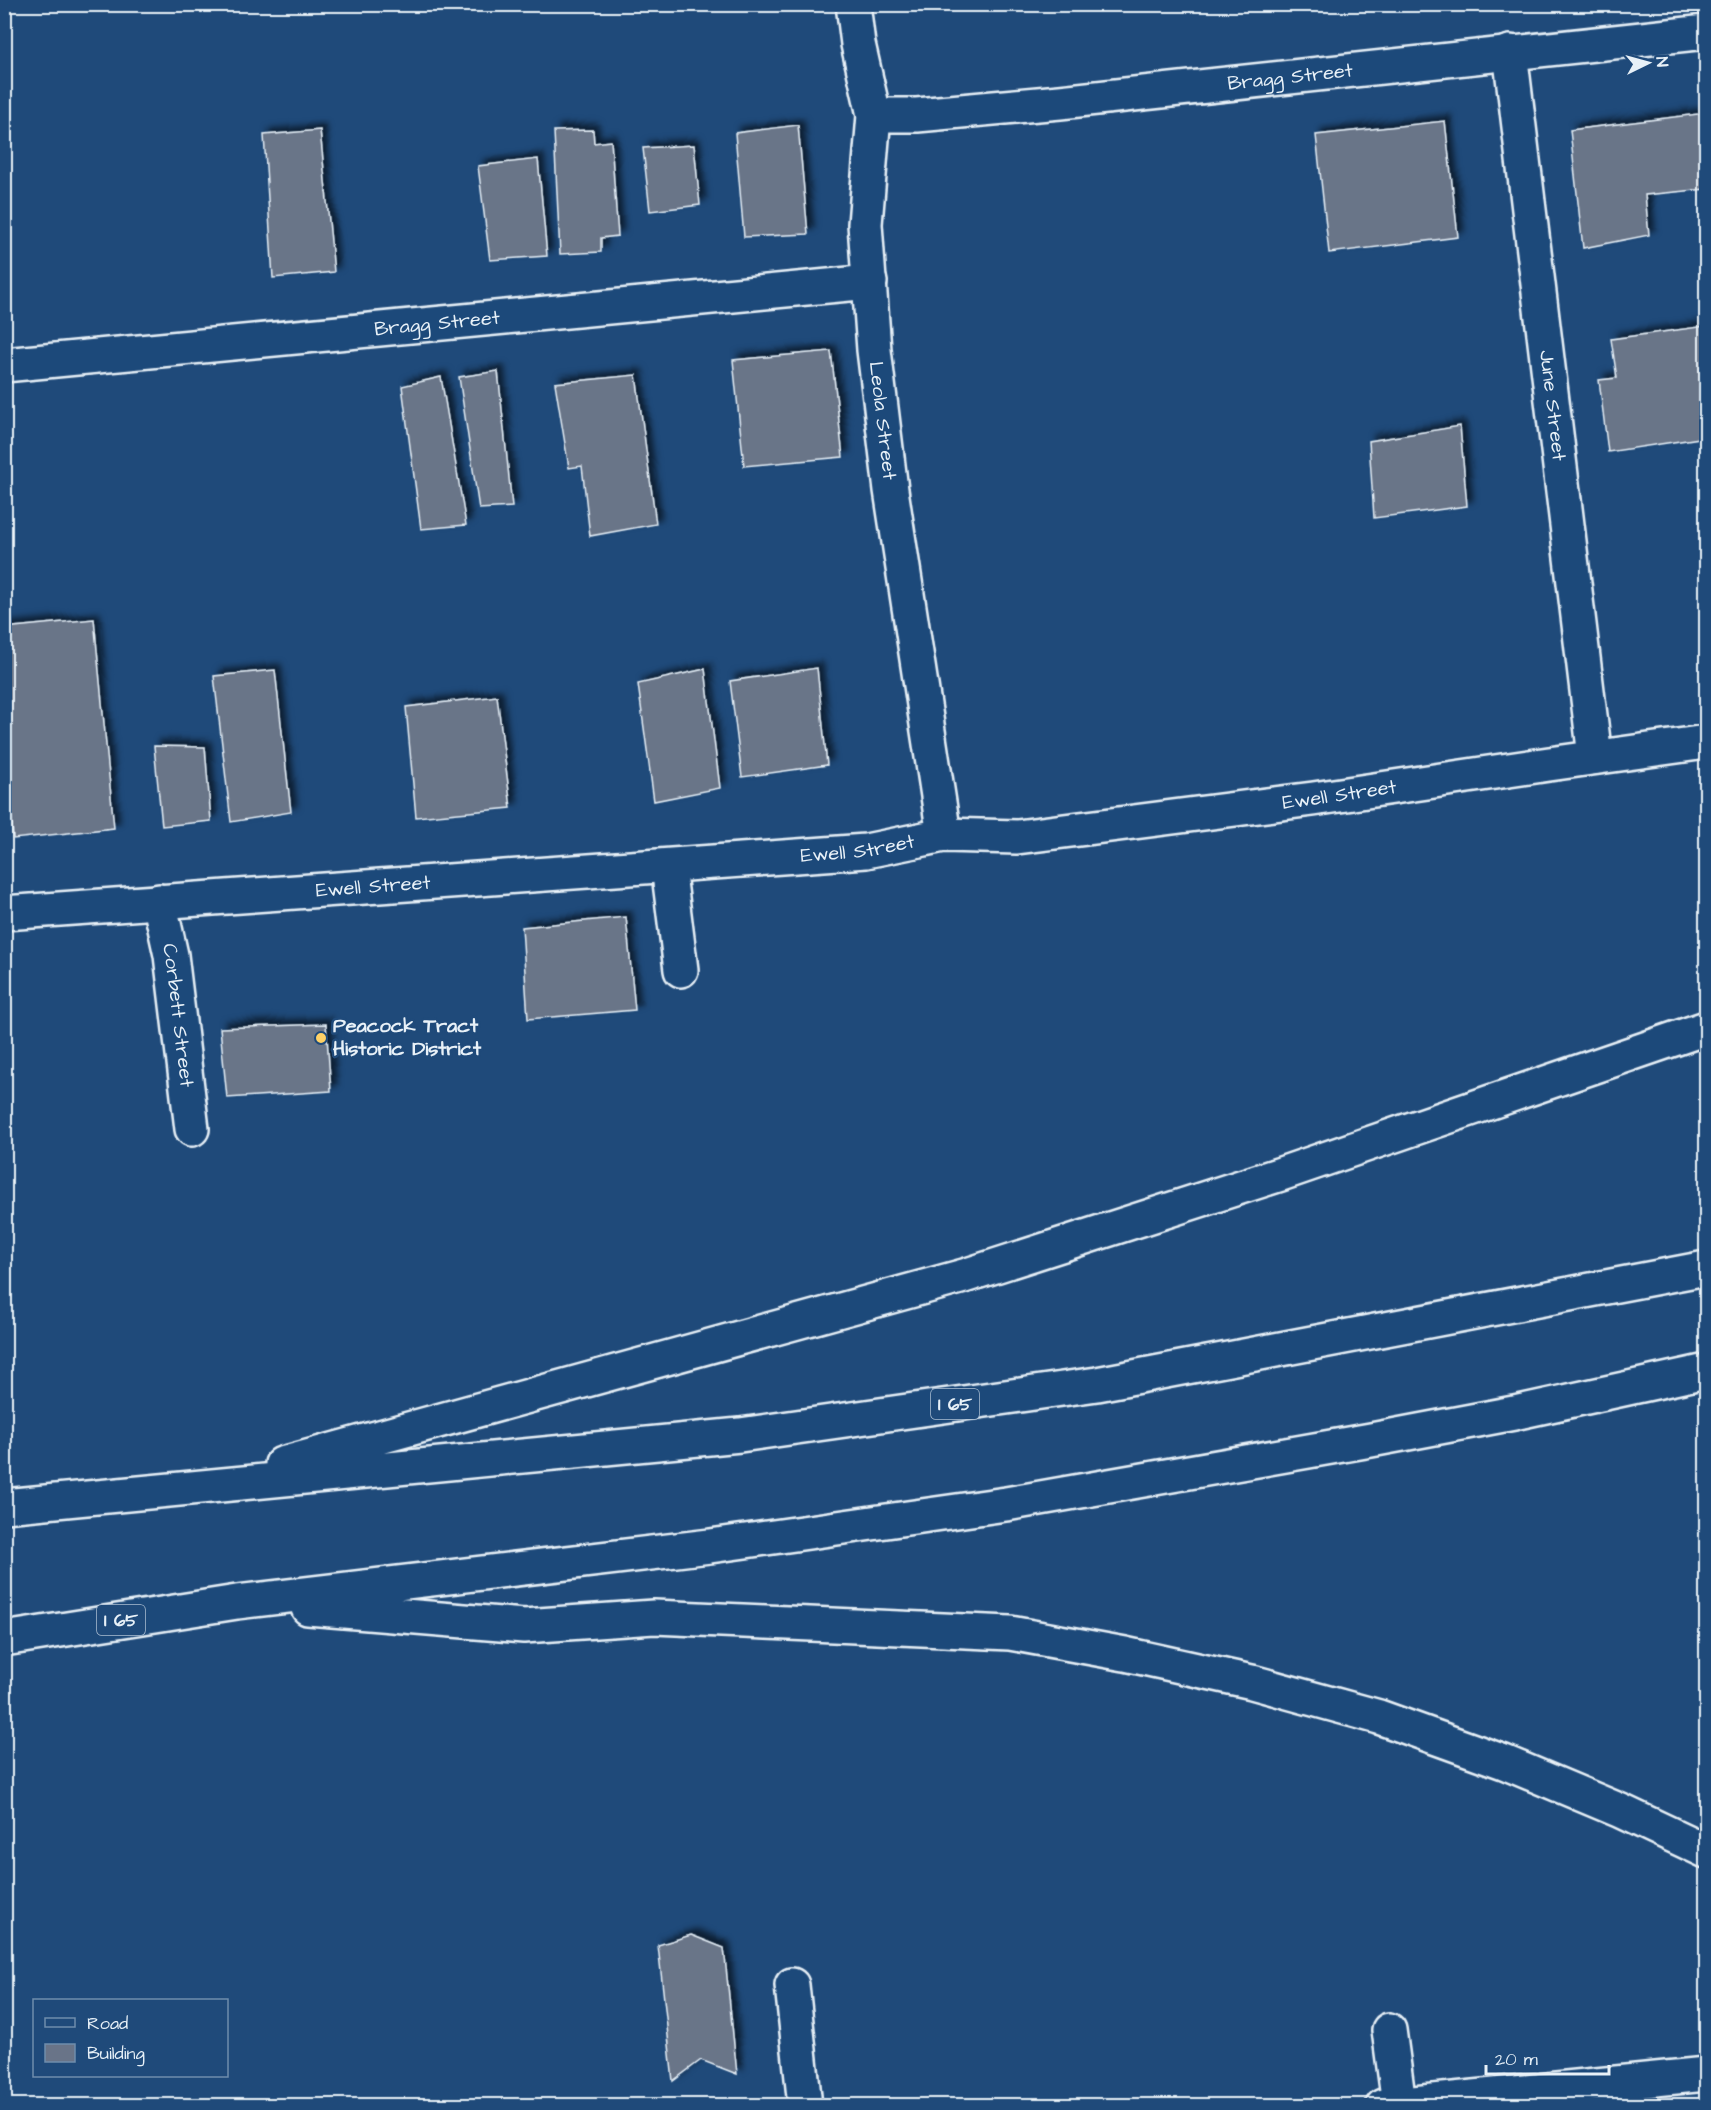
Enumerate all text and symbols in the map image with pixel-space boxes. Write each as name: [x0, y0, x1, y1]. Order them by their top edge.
north arrow: [1618, 33, 1678, 93]
street label: Bragg Street: [1226, 56, 1354, 98]
text: N: [1651, 56, 1673, 68]
street label: Bragg Street: [373, 304, 501, 343]
street label: June Street: [1532, 348, 1573, 462]
street label: Leola Street: [862, 360, 904, 481]
street label: Ewell Street: [1281, 773, 1398, 817]
street label: Ewell Street: [799, 827, 917, 870]
street label: Ewell Street: [315, 868, 431, 905]
street label: Corbett Street: [155, 941, 201, 1089]
place label: Peacock Tract Historic District: [333, 1012, 482, 1063]
marker: Peacock Tract Historic District: [314, 1031, 328, 1045]
road number: I 65: [931, 1389, 979, 1419]
road number: I 65: [97, 1605, 145, 1635]
legend: [33, 1999, 228, 2077]
text: Road: [87, 2011, 128, 2036]
scale bar: [1486, 2038, 1609, 2076]
text: Building: [87, 2041, 145, 2067]
text: 20 m: [1495, 2047, 1538, 2072]

